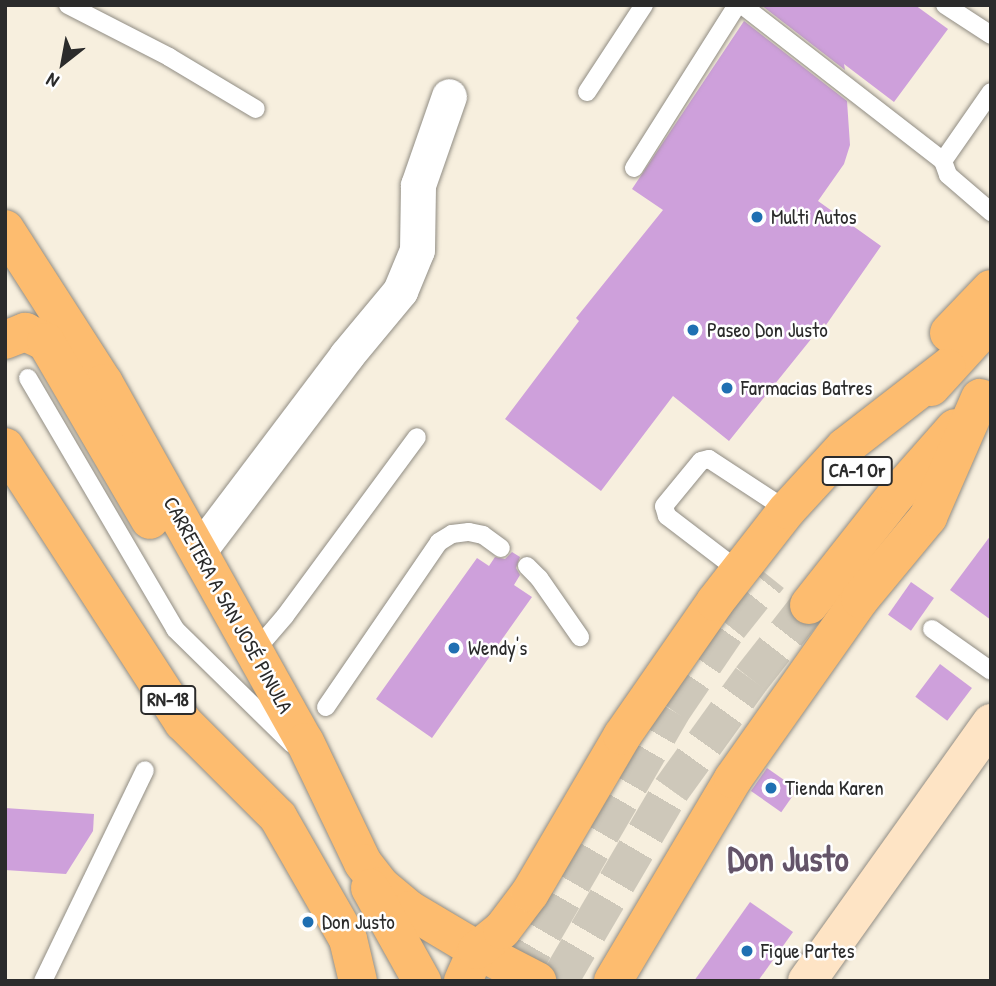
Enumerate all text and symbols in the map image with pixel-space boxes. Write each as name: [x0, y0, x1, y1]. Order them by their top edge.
north arrow: [28, 28, 98, 98]
text: N: [41, 67, 63, 95]
place label: Multi Autos: [771, 204, 857, 230]
marker: Multi Autos: [749, 209, 765, 225]
place label: Paseo Don Justo: [707, 317, 828, 343]
marker: Paseo Don Justo: [685, 322, 701, 338]
place label: Farmacias Batres: [741, 375, 872, 401]
marker: Farmacias Batres: [719, 380, 735, 396]
road number: CA-1 Or: [820, 456, 894, 486]
street label: CARRETERA A SAN JOSÉ PINULA: [158, 492, 298, 718]
place label: Wendy's: [468, 635, 527, 661]
marker: Wendy's: [446, 640, 462, 656]
road number: RN-18: [140, 684, 196, 716]
place label: Tienda Karen: [785, 775, 884, 801]
marker: Tienda Karen: [763, 780, 779, 796]
district label: Don Justo: [727, 838, 849, 880]
place label: Don Justo: [322, 909, 395, 935]
marker: Don Justo: [300, 914, 316, 930]
place label: Figue Partes: [761, 938, 855, 964]
marker: Figue Partes: [739, 943, 755, 959]

